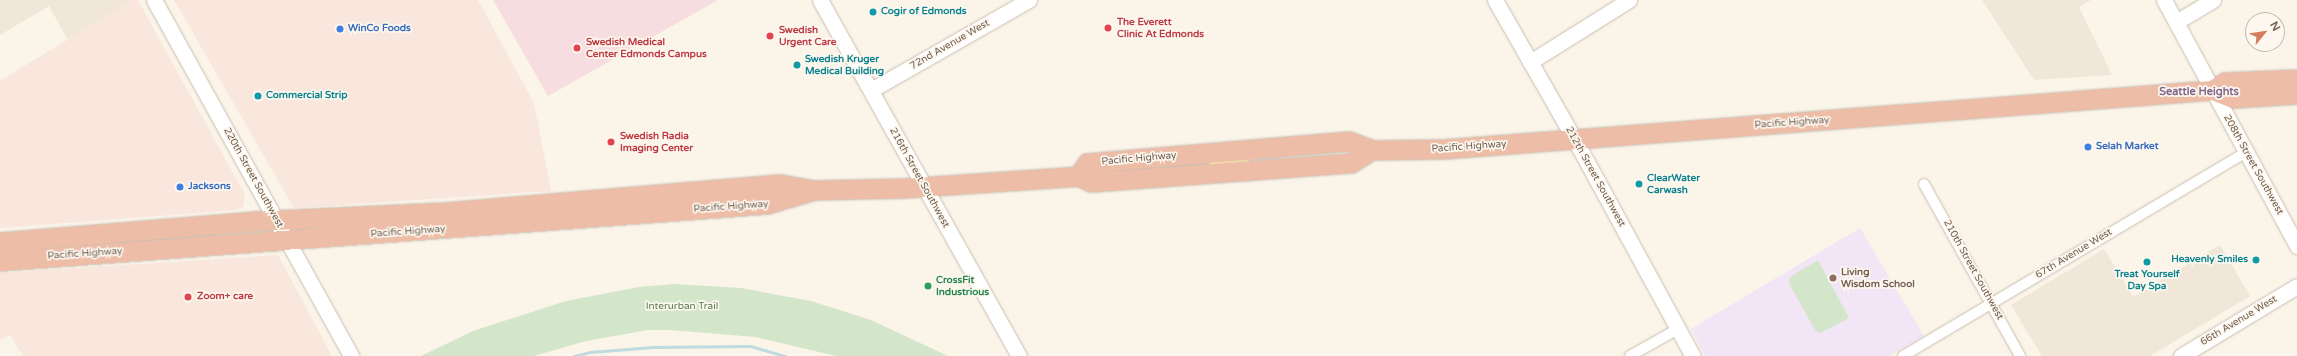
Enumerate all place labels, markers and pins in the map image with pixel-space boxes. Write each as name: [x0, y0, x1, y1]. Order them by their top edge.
place label: Cogir of Edmonds: [881, 6, 967, 18]
marker: Cogir of Edmonds: [868, 7, 878, 17]
place label: The Everett Clinic At Edmonds: [1117, 16, 1204, 40]
marker: The Everett Clinic At Edmonds: [1102, 22, 1114, 34]
place label: WinCo Foods: [348, 23, 411, 35]
marker: WinCo Foods: [335, 24, 345, 34]
place label: Swedish Urgent Care: [779, 24, 836, 48]
marker: Swedish Urgent Care: [764, 30, 776, 42]
place label: Swedish Medical Center Edmonds Campus: [586, 36, 707, 60]
marker: Swedish Medical Center Edmonds Campus: [571, 42, 583, 54]
place label: Swedish Kruger Medical Building: [805, 53, 884, 76]
marker: Swedish Kruger Medical Building: [792, 60, 802, 70]
place label: Commercial Strip: [266, 90, 347, 102]
marker: Commercial Strip: [253, 91, 263, 101]
place label: Swedish Radia Imaging Center: [620, 130, 693, 154]
marker: Swedish Radia Imaging Center: [605, 136, 617, 148]
place label: Selah Market: [2096, 141, 2159, 153]
marker: Selah Market: [2083, 142, 2093, 152]
place label: ClearWater Carwash: [1647, 172, 1700, 196]
marker: ClearWater Carwash: [1634, 179, 1644, 189]
place label: Jacksons: [188, 181, 231, 193]
marker: Jacksons: [175, 182, 185, 192]
place label: Heavenly Smiles: [2171, 254, 2248, 266]
marker: Heavenly Smiles: [2251, 255, 2261, 265]
marker: Treat Yourself Day Spa: [2142, 257, 2152, 267]
place label: Living Wisdom School: [1841, 266, 1915, 290]
place label: Treat Yourself Day Spa: [2114, 268, 2180, 292]
marker: Living Wisdom School: [1828, 273, 1838, 283]
place label: CrossFit Industrious: [936, 274, 989, 298]
marker: CrossFit Industrious: [923, 281, 933, 291]
marker: Zoom+ care: [182, 291, 194, 303]
place label: Zoom+ care: [197, 291, 253, 303]

